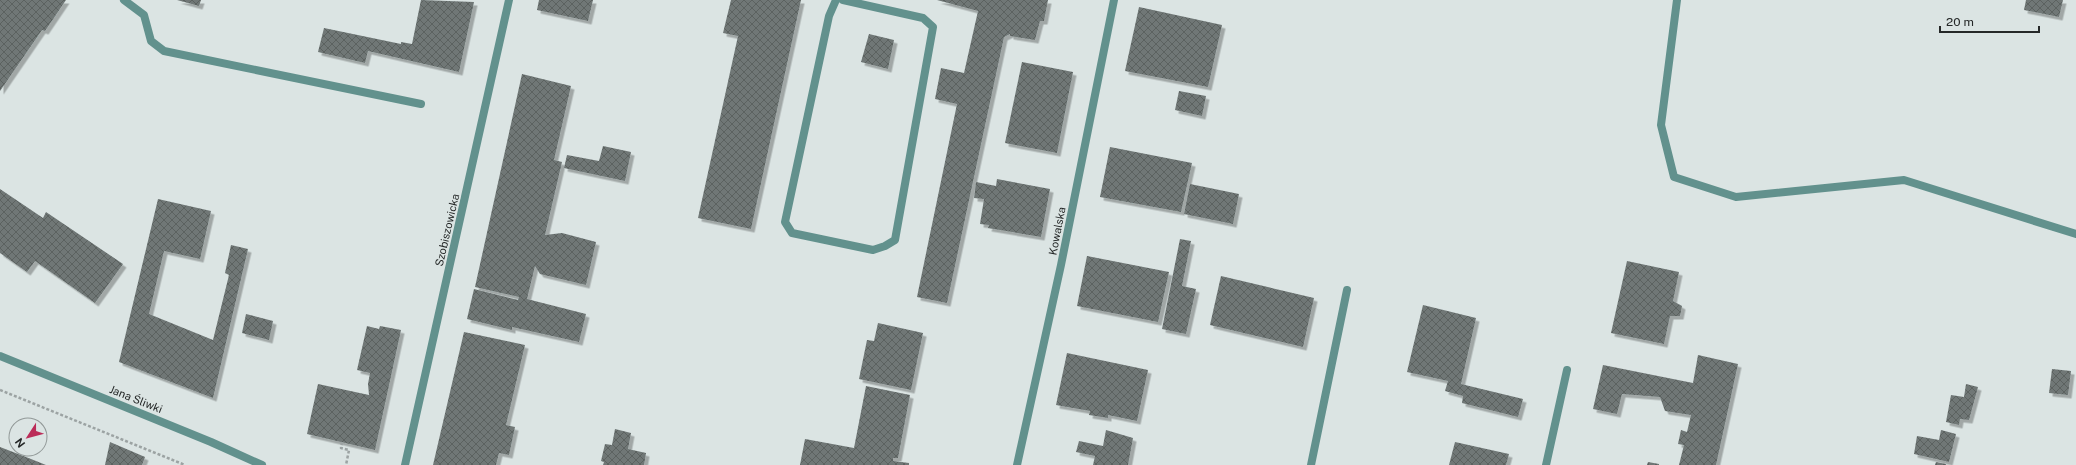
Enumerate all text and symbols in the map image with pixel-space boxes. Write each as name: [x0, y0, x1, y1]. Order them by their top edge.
scale bar: [1940, 8, 2039, 34]
text: 20 m: [1946, 15, 1974, 29]
street label: Szobiszowicka: [433, 192, 461, 268]
street label: Kowalska: [1046, 206, 1068, 256]
street label: Jana Śliwki: [108, 382, 165, 415]
north arrow: [8, 417, 48, 457]
text: N: [13, 436, 27, 450]

